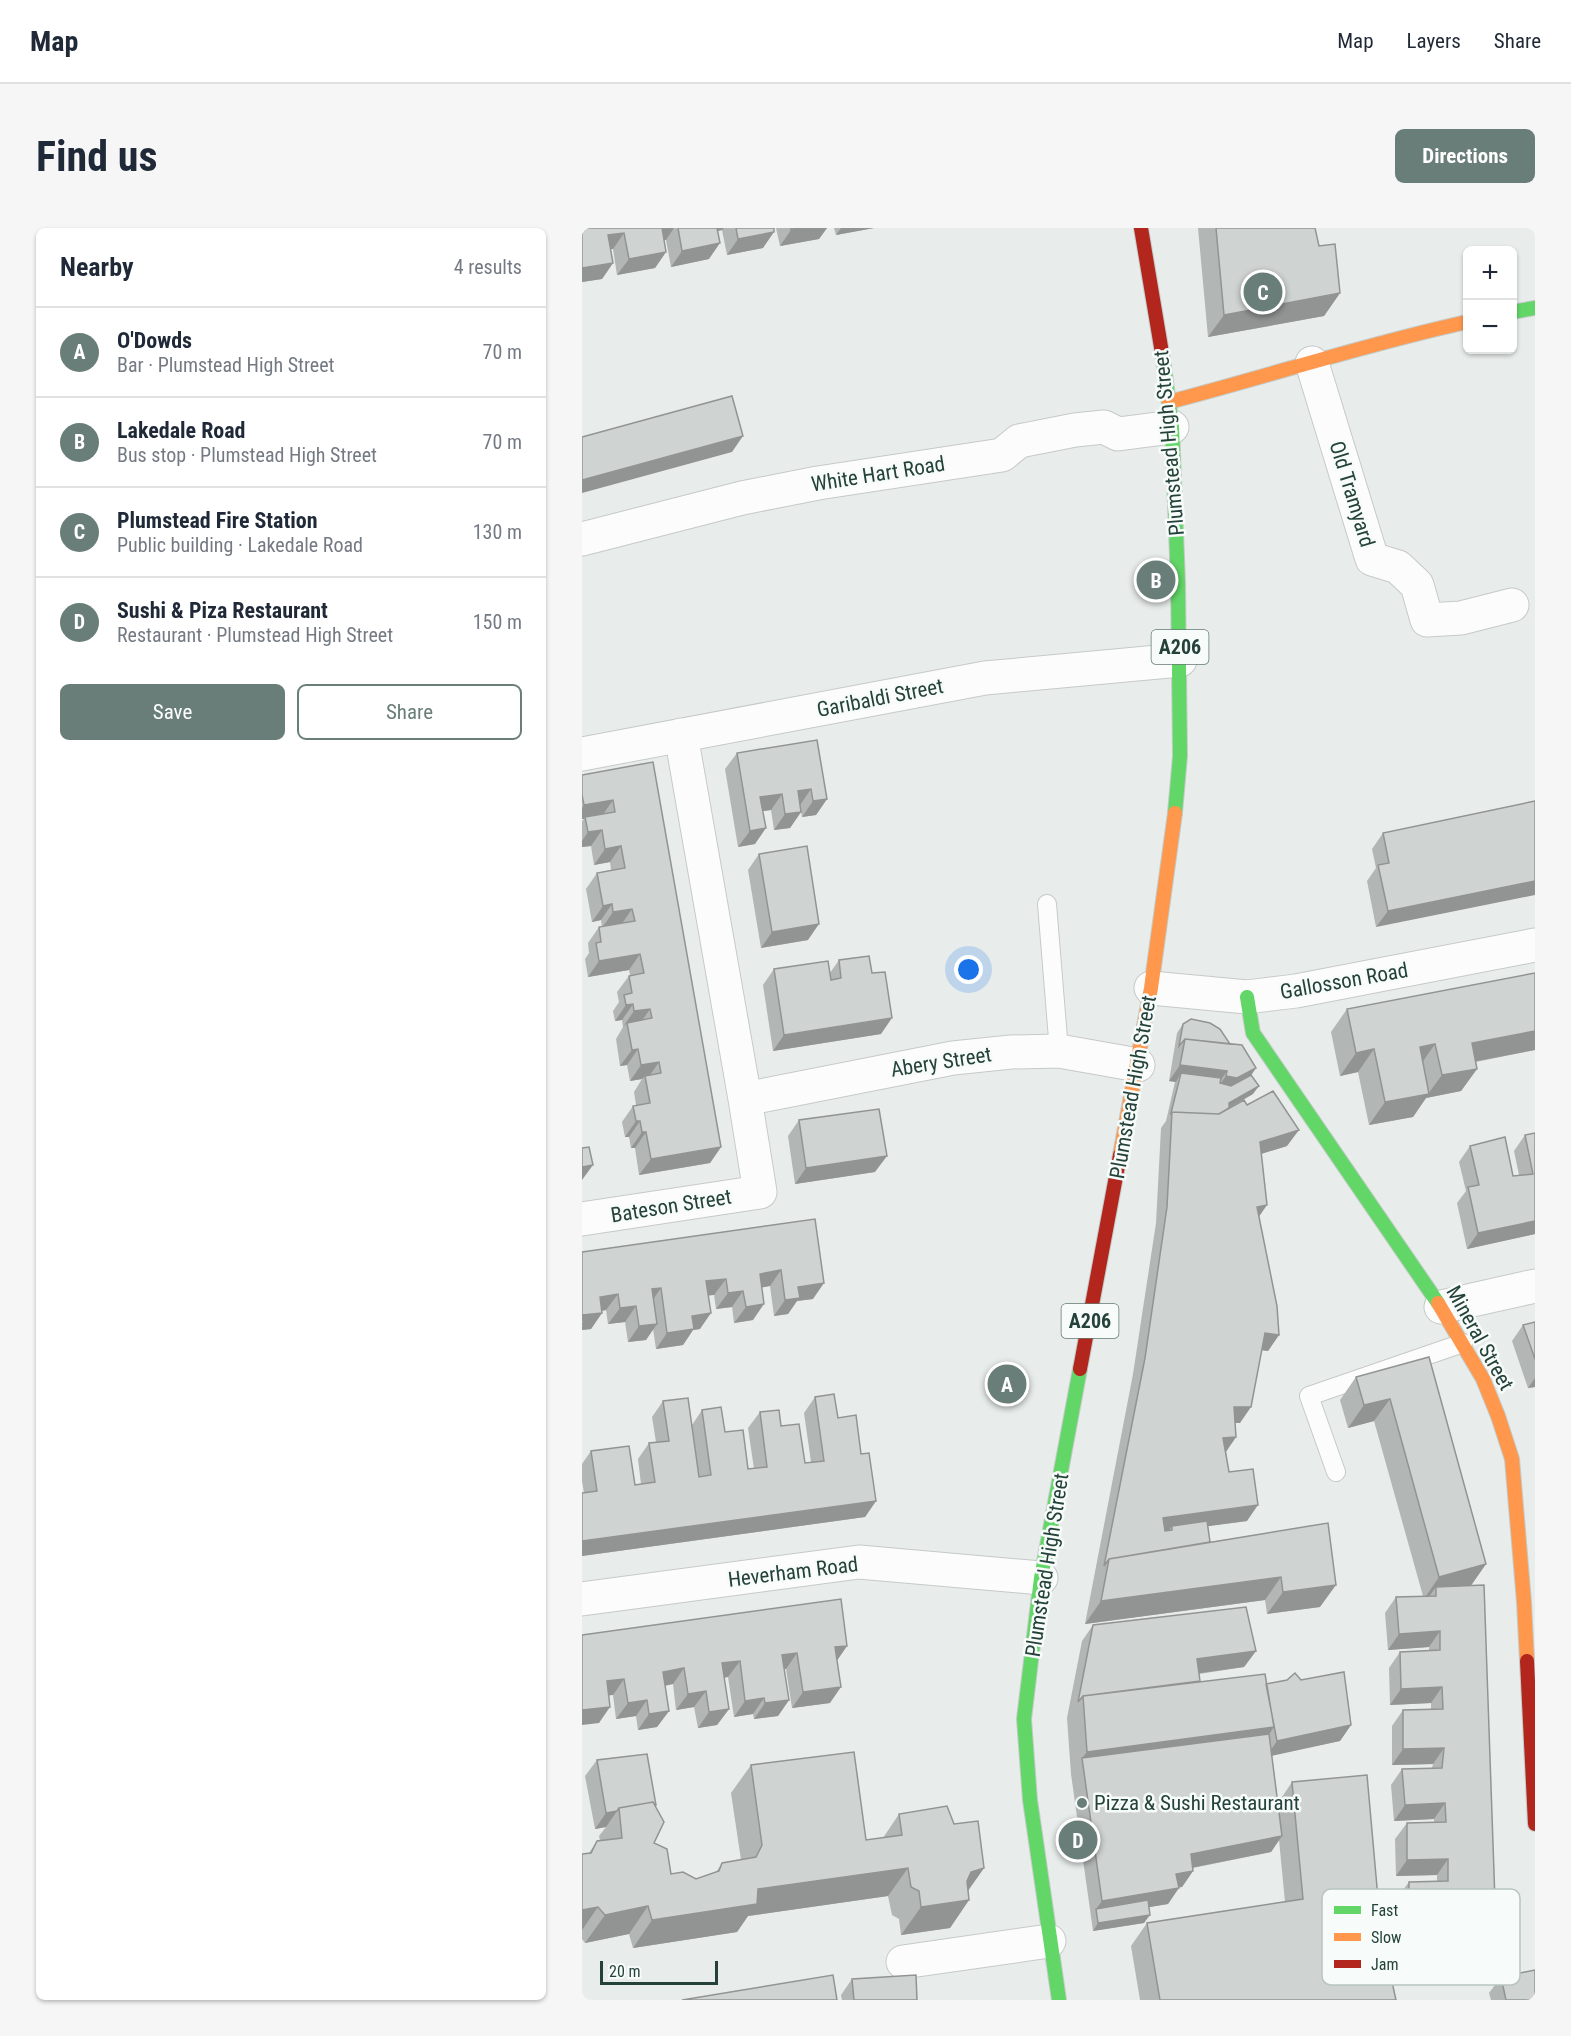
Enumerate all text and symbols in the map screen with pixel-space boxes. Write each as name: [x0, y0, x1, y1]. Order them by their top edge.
text: Map: [30, 25, 78, 58]
text: Map: [1337, 29, 1374, 53]
text: Layers: [1407, 29, 1461, 53]
text: Share: [1494, 29, 1541, 53]
button: Directions: [1395, 129, 1535, 183]
text: Find us: [36, 132, 157, 181]
map controls: [1463, 246, 1517, 354]
button: +: [1463, 246, 1517, 300]
text: Nearby: [60, 252, 134, 282]
text: 4 results: [454, 255, 522, 279]
pin: C: [1244, 270, 1282, 314]
button: −: [1463, 300, 1517, 354]
text: O'Dowds: [117, 328, 192, 353]
text: A: [74, 340, 85, 364]
text: 70 m: [483, 340, 522, 364]
street label: Plumstead High Street: [1149, 349, 1189, 537]
text: Bar · Plumstead High Street: [117, 353, 335, 377]
text: Lakedale Road: [117, 418, 246, 443]
text: B: [74, 430, 85, 454]
text: 70 m: [483, 430, 522, 454]
street label: Old Tramyard: [1325, 438, 1379, 550]
text: Bus stop · Plumstead High Street: [117, 443, 377, 467]
street label: White Hart Road: [809, 452, 947, 496]
text: Plumstead Fire Station: [117, 508, 318, 533]
text: C: [74, 520, 85, 544]
text: 130 m: [473, 520, 522, 544]
text: Public building · Lakedale Road: [117, 533, 363, 557]
pin: B: [1136, 558, 1176, 602]
text: Sushi & Piza Restaurant: [117, 598, 328, 623]
text: D: [74, 610, 85, 634]
text: 150 m: [473, 610, 522, 634]
text: Restaurant · Plumstead High Street: [117, 623, 393, 647]
road number: A206: [1152, 630, 1208, 664]
street label: Garibaldi Street: [815, 674, 945, 722]
button: Save: [60, 684, 285, 740]
button: Share: [297, 684, 522, 740]
your location: [954, 955, 983, 984]
street label: Gallosson Road: [1278, 958, 1410, 1004]
street label: Plumstead High Street: [1105, 993, 1161, 1181]
street label: Abery Street: [889, 1042, 993, 1082]
street label: Bateson Street: [609, 1185, 733, 1227]
street label: Mineral Street: [1441, 1282, 1519, 1394]
road number: A206: [1062, 1304, 1118, 1338]
pin: A: [988, 1362, 1026, 1406]
street label: Plumstead High Street: [1021, 1471, 1073, 1659]
street label: Heverham Road: [727, 1552, 859, 1592]
place label: Pizza & Sushi Restaurant: [1094, 1791, 1300, 1815]
marker: Pizza & Sushi Restaurant: [1075, 1796, 1089, 1810]
pin: D: [1058, 1818, 1098, 1862]
legend: [1322, 1889, 1520, 1985]
text: Fast: [1371, 1901, 1398, 1920]
text: Slow: [1371, 1928, 1401, 1947]
text: Jam: [1371, 1955, 1398, 1974]
scale bar: [600, 1958, 718, 1986]
text: 20 m: [609, 1962, 641, 1981]

